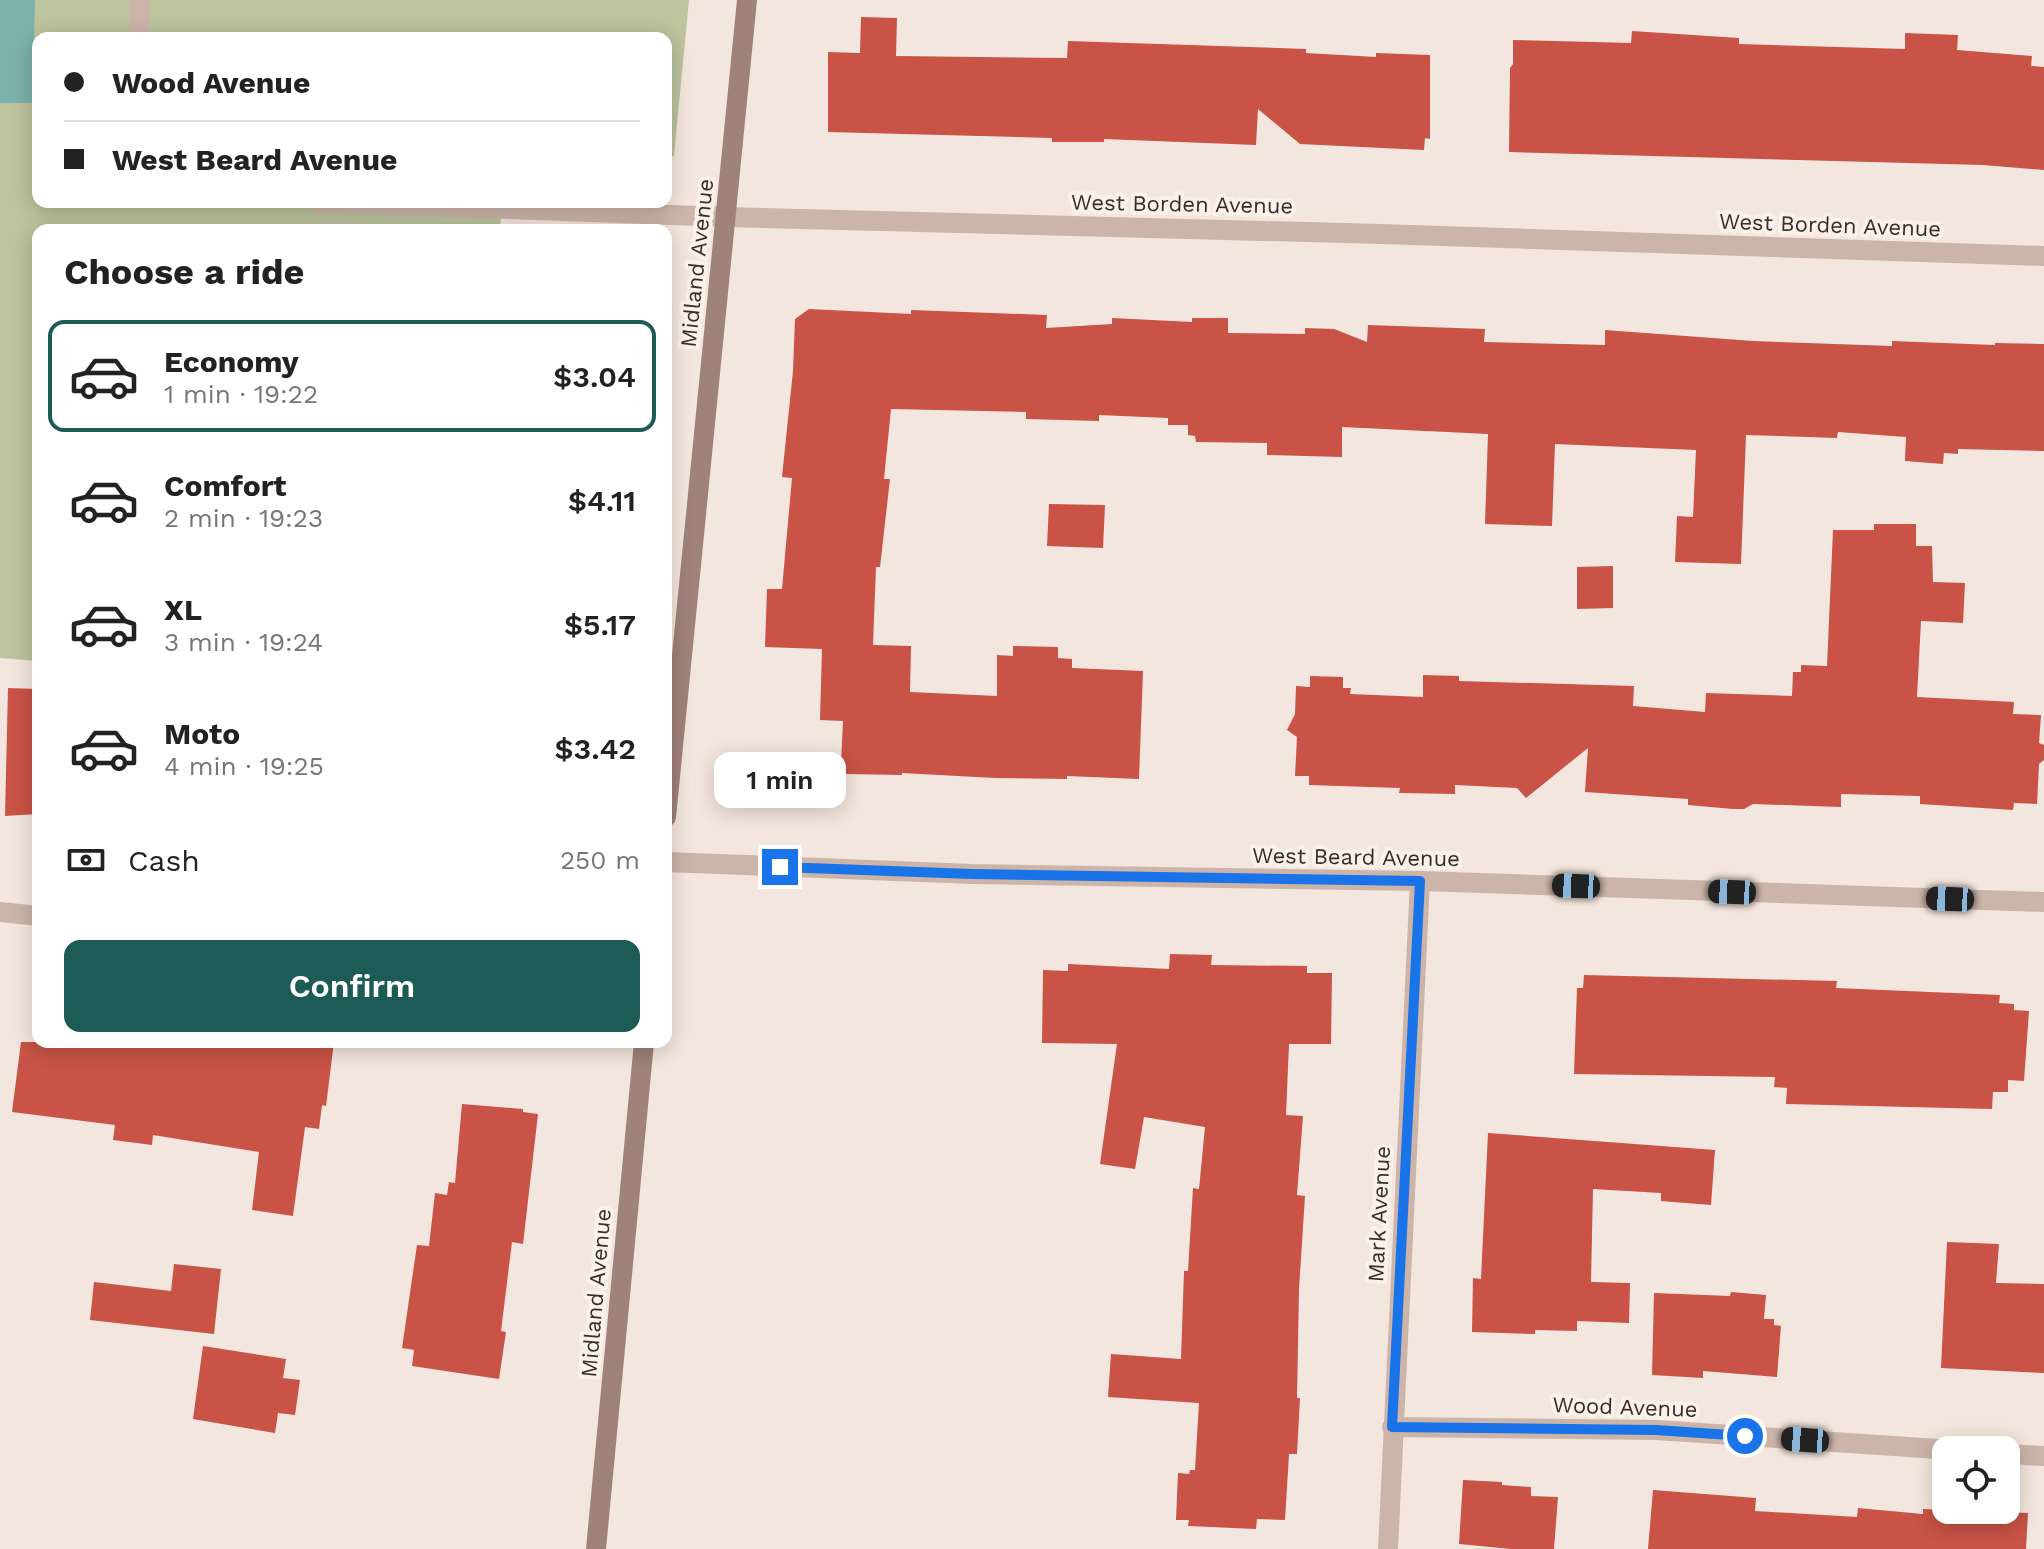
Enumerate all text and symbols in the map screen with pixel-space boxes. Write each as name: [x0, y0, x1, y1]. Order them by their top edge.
text: Wood Avenue: [112, 65, 310, 100]
text: West Beard Avenue: [112, 142, 397, 177]
street label: Midland Avenue: [676, 177, 718, 349]
street label: West Borden Avenue: [1071, 190, 1293, 218]
street label: West Borden Avenue: [1719, 209, 1941, 241]
text: Choose a ride: [64, 251, 304, 293]
icon: car: [68, 340, 140, 412]
text: Economy: [164, 344, 299, 379]
text: $3.04: [553, 359, 636, 394]
text: 1 min · 19:22: [164, 379, 318, 409]
icon: car: [68, 464, 140, 536]
text: Comfort: [164, 468, 286, 503]
text: $4.11: [568, 483, 636, 518]
text: 2 min · 19:23: [164, 503, 323, 533]
icon: car: [68, 588, 140, 660]
text: XL: [164, 592, 202, 627]
text: $5.17: [564, 607, 636, 642]
text: 3 min · 19:24: [164, 627, 323, 657]
icon: car: [68, 712, 140, 784]
text: Moto: [164, 716, 240, 751]
text: $3.42: [555, 731, 636, 766]
text: 4 min · 19:25: [164, 751, 324, 781]
callout: 1 min: [714, 751, 846, 807]
text: 1 min: [747, 765, 813, 795]
icon: cash: [64, 838, 108, 882]
text: Cash: [128, 843, 200, 878]
street label: West Beard Avenue: [1252, 843, 1460, 871]
text: 250 m: [560, 845, 640, 875]
route end: [762, 849, 798, 885]
car: [1552, 873, 1600, 899]
car: [1708, 879, 1756, 905]
car: [1926, 886, 1974, 912]
button: Confirm: [64, 940, 640, 1032]
street label: Mark Avenue: [1363, 1145, 1395, 1283]
street label: Midland Avenue: [576, 1207, 616, 1379]
street label: Wood Avenue: [1552, 1392, 1698, 1422]
route start: [1727, 1418, 1763, 1454]
car: [1780, 1426, 1830, 1454]
map controls: [1932, 1436, 2020, 1524]
button: locate: [1932, 1436, 2020, 1524]

